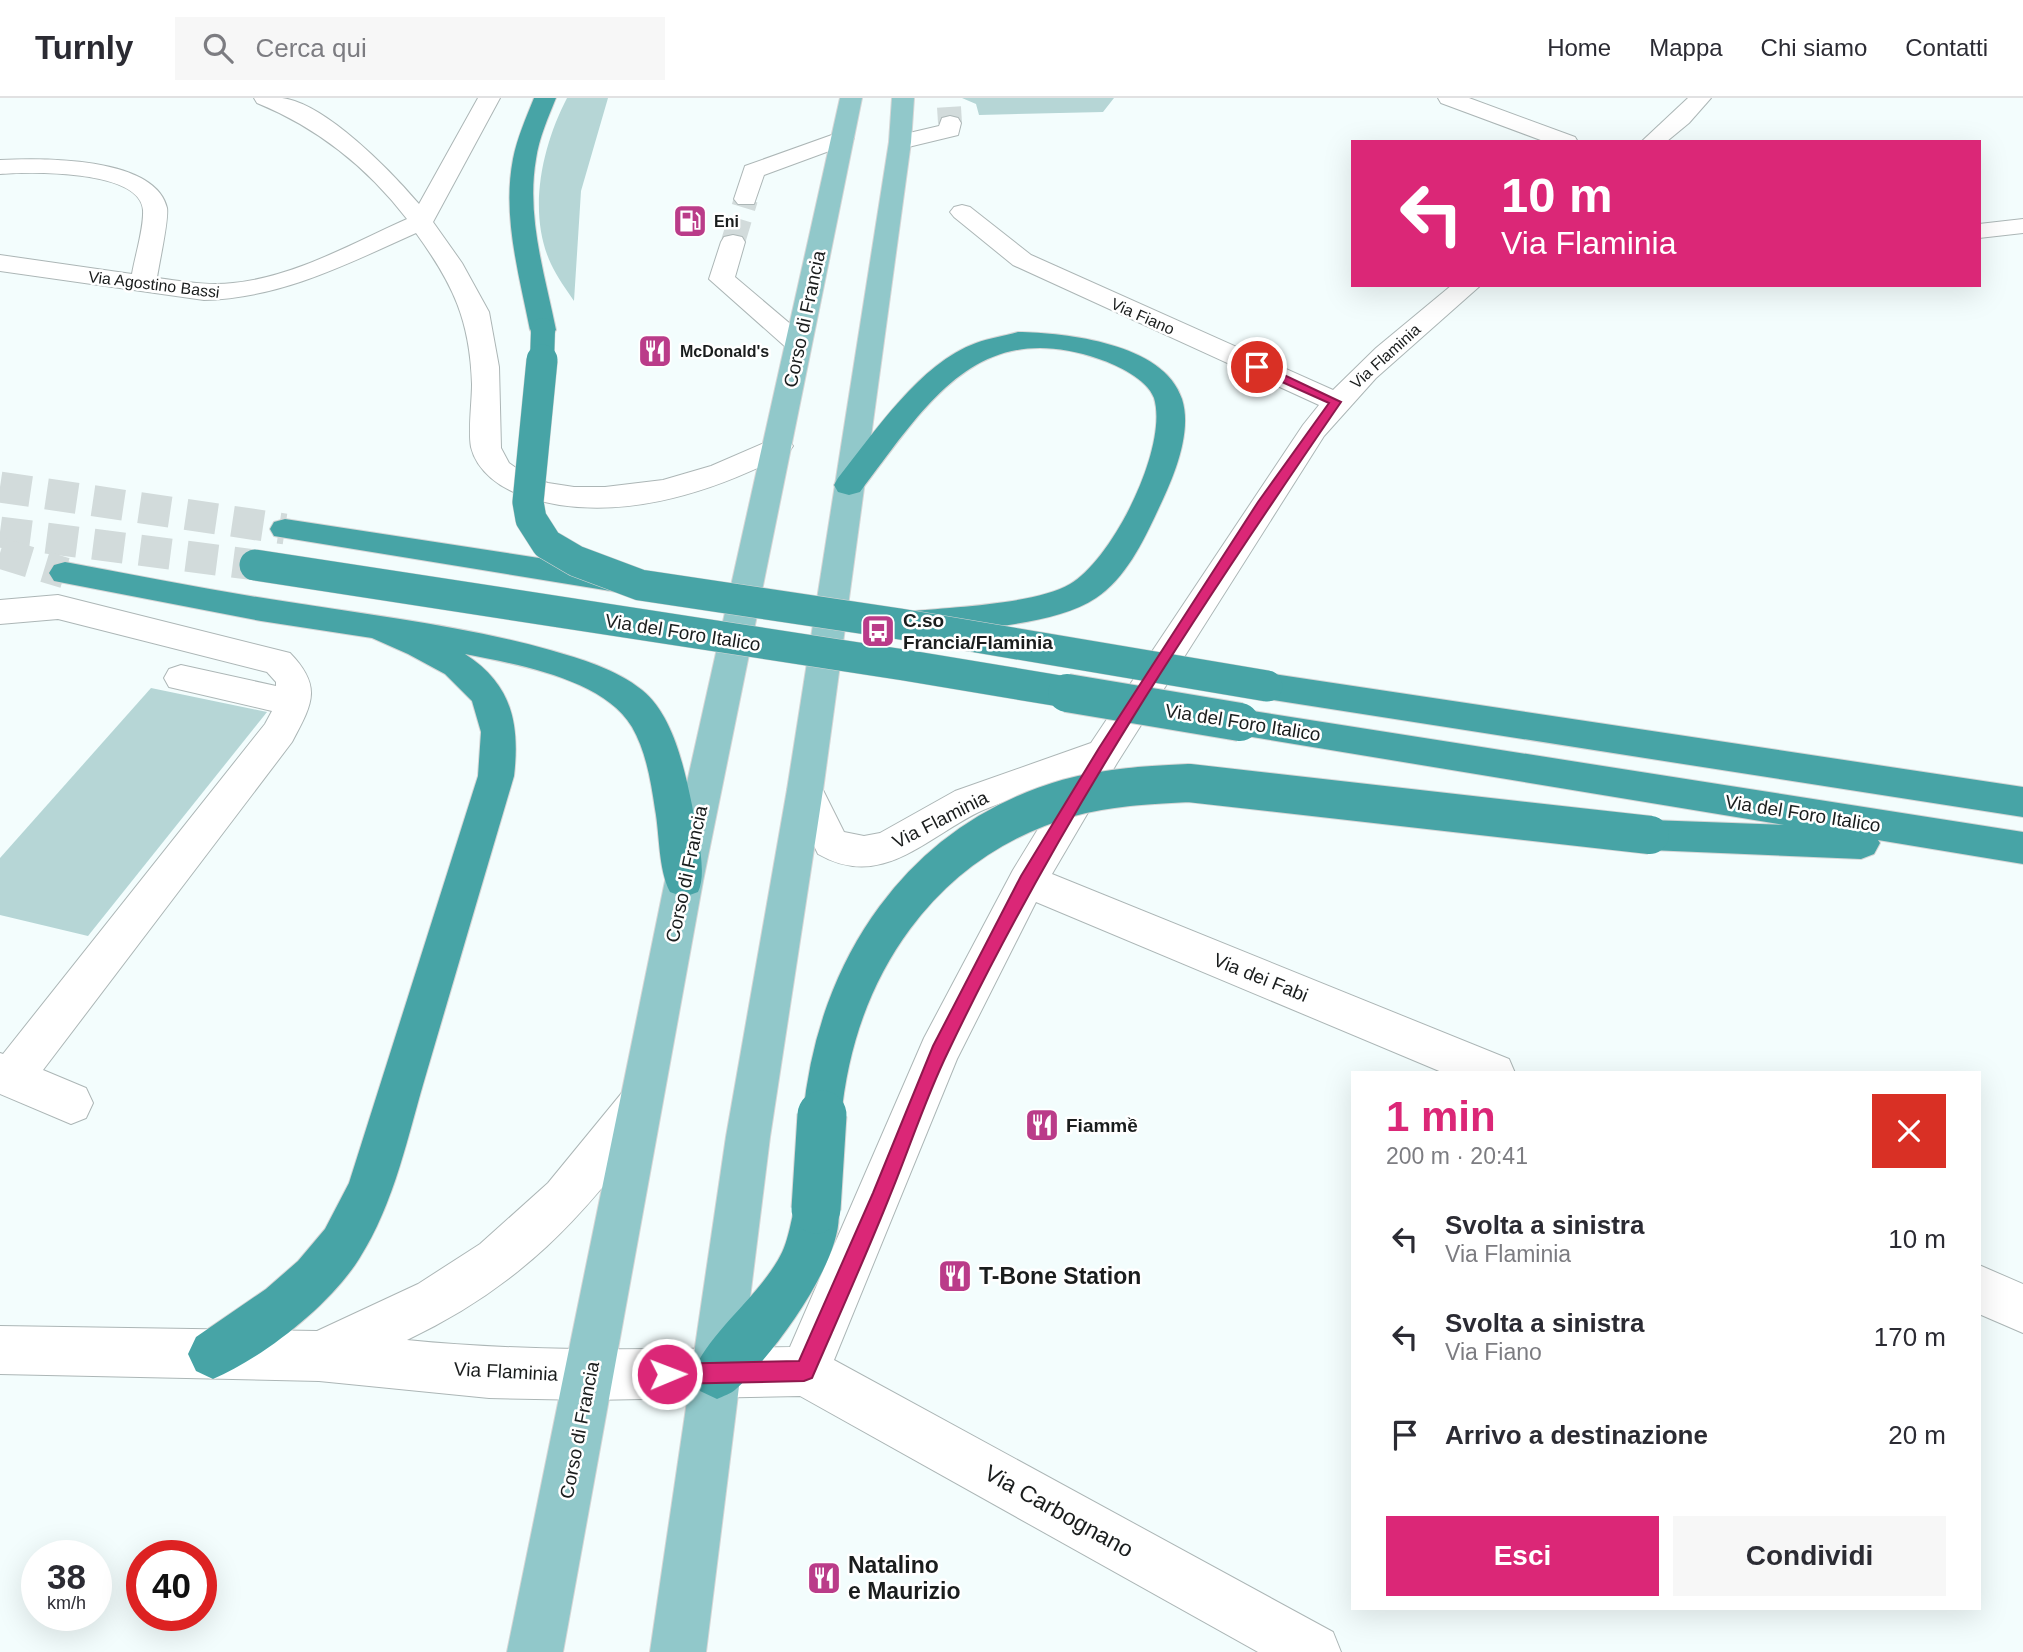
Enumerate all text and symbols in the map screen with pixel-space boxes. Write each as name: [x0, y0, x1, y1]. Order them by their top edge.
search box: [175, 17, 665, 80]
text: Turnly: [35, 29, 133, 66]
icon: search: [199, 29, 237, 67]
text: Cerca qui: [255, 33, 367, 63]
text: Home: [1547, 34, 1611, 61]
text: Mappa: [1649, 34, 1723, 61]
text: Chi siamo: [1761, 34, 1867, 61]
text: Contatti: [1905, 34, 1988, 61]
icon: left: [1386, 168, 1477, 259]
text: 10 m: [1501, 168, 1613, 222]
fuel station icon: Eni: [671, 202, 709, 240]
place label: Eni: [714, 213, 739, 230]
text: Via Flaminia: [1501, 225, 1676, 261]
street label: Corso di Francia: [780, 248, 829, 389]
street label: Via Agostino Bassi: [87, 268, 221, 301]
street label: Via Fiano: [1109, 295, 1177, 338]
street label: Via Flaminia: [1347, 321, 1424, 392]
restaurant icon: McDonald's: [636, 332, 674, 370]
pin: [1227, 337, 1287, 397]
place label: McDonald's: [680, 343, 769, 360]
icon: arrive: [1238, 348, 1276, 386]
street label: Via del Foro Italico: [604, 610, 762, 655]
place label: C.so Francia/Flaminia: [903, 610, 1053, 653]
bus stop icon: C.so Francia/Flaminia: [859, 612, 897, 650]
street label: Via del Foro Italico: [1164, 700, 1322, 745]
street label: Via Flaminia: [889, 786, 992, 852]
street label: Via del Foro Italico: [1724, 791, 1882, 836]
street label: Corso di Francia: [662, 803, 711, 944]
street label: Via dei Fabi: [1211, 949, 1311, 1006]
text: 1 min: [1386, 1093, 1496, 1140]
button: close: [1872, 1094, 1946, 1168]
restaurant icon: Fiammề: [1023, 1106, 1061, 1144]
place label: Fiammề: [1066, 1115, 1138, 1136]
text: 200 m · 20:41: [1386, 1143, 1528, 1169]
text: Svolta a sinistra: [1445, 1210, 1644, 1240]
icon: left: [1386, 1220, 1424, 1258]
text: 10 m: [1888, 1224, 1946, 1254]
text: Via Flaminia: [1445, 1241, 1571, 1267]
restaurant icon: T-Bone Station: [936, 1257, 974, 1295]
place label: T-Bone Station: [979, 1263, 1141, 1289]
text: Svolta a sinistra: [1445, 1308, 1644, 1338]
icon: left: [1386, 1318, 1424, 1356]
text: 170 m: [1874, 1322, 1946, 1352]
position arrow: [630, 1337, 704, 1411]
text: Via Fiano: [1445, 1339, 1542, 1365]
street label: Via Flaminia: [453, 1358, 559, 1385]
street label: Corso di Francia: [556, 1359, 603, 1501]
icon: arrive: [1386, 1416, 1424, 1454]
text: Arrivo a destinazione: [1445, 1420, 1708, 1450]
text: 20 m: [1888, 1420, 1946, 1450]
street label: Via Carbognano: [980, 1459, 1138, 1563]
button: Esci: [1386, 1516, 1659, 1596]
button: Condividi: [1673, 1516, 1946, 1596]
speed limit sign: 40: [126, 1540, 217, 1631]
place label: Natalino e Maurizio: [848, 1552, 960, 1604]
text: 38: [47, 1557, 86, 1596]
restaurant icon: Natalino e Maurizio: [805, 1559, 843, 1597]
text: km/h: [47, 1593, 86, 1613]

